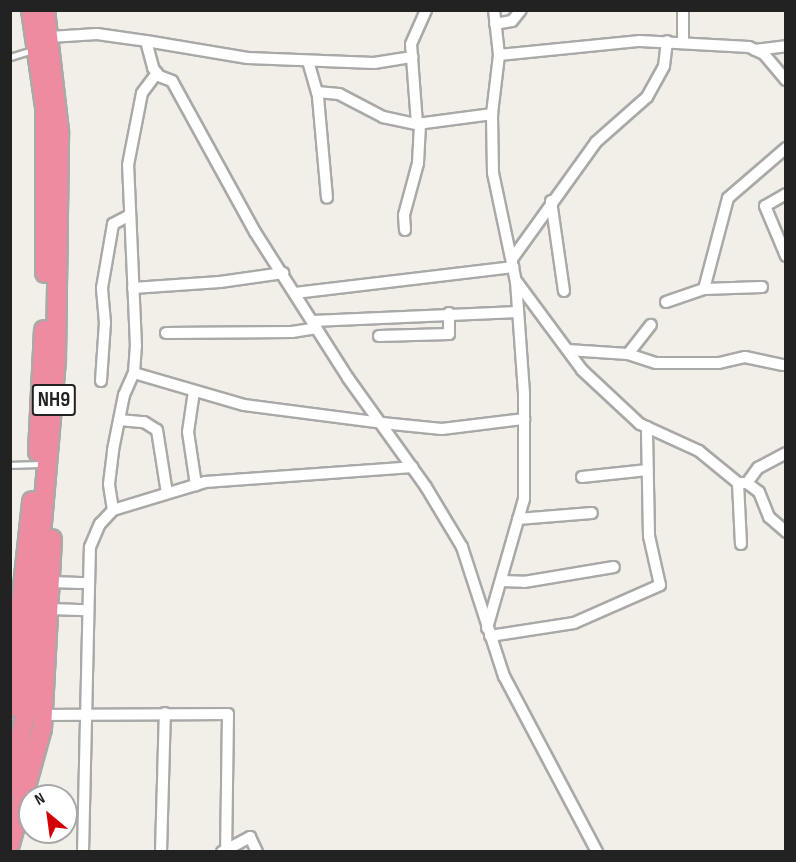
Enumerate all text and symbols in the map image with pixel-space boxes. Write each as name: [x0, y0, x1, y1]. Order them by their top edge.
road number: NH9: [32, 382, 76, 418]
north arrow: [18, 784, 78, 844]
text: N: [32, 789, 48, 810]

